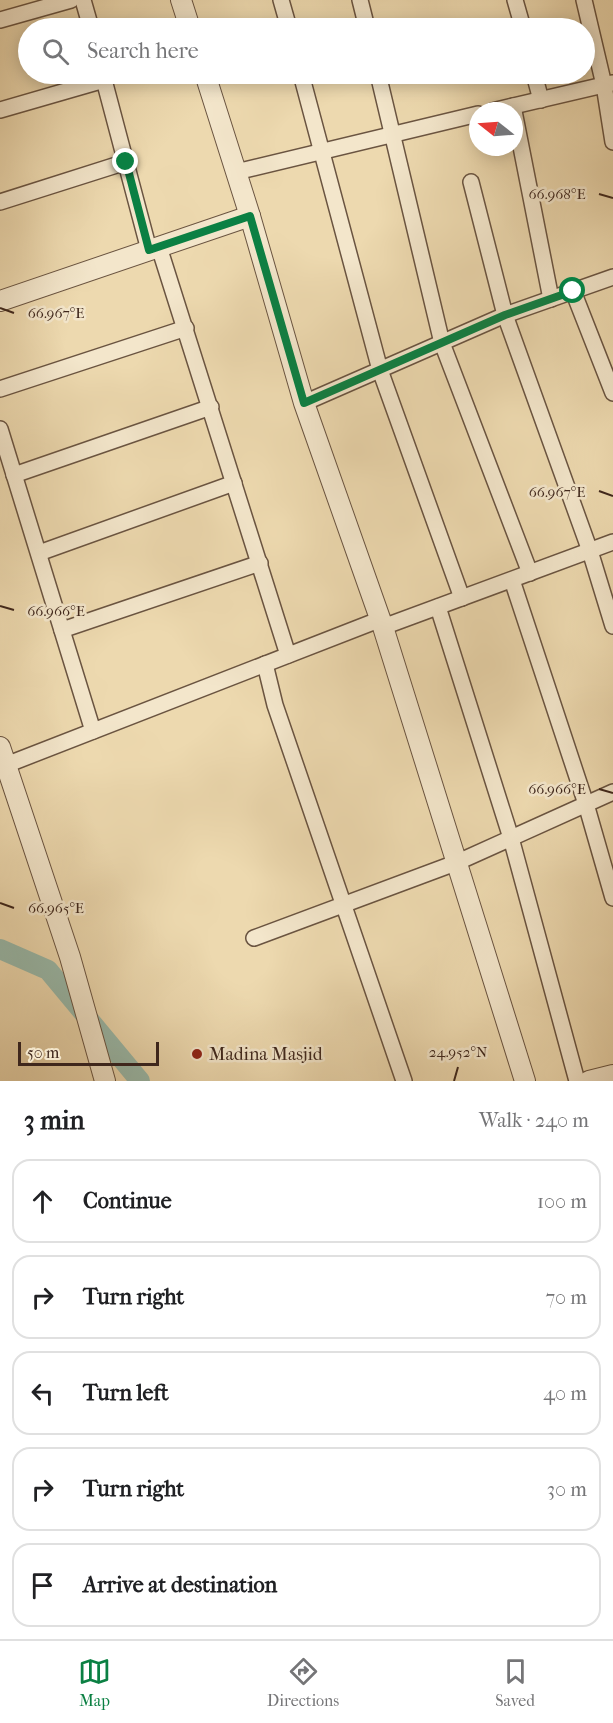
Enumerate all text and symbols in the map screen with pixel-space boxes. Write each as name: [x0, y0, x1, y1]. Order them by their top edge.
search box: [18, 18, 595, 84]
icon: search: [39, 35, 72, 68]
text: Search here: [87, 38, 199, 64]
north arrow: [469, 102, 523, 156]
route end: [112, 148, 138, 174]
text: 66.968°E: [528, 185, 586, 203]
route start: [559, 277, 585, 303]
text: 66.967°E: [28, 304, 84, 322]
text: 66.967°E: [529, 483, 585, 501]
text: 66.966°E: [27, 602, 85, 620]
text: 66.966°E: [528, 780, 586, 798]
text: 66.965°E: [28, 899, 84, 917]
scale bar: [18, 1039, 159, 1066]
text: 50 m: [27, 1043, 59, 1062]
text: 24.952°N: [429, 1043, 488, 1061]
place label: Madina Masjid: [209, 1044, 323, 1065]
marker: Madina Masjid: [190, 1047, 204, 1061]
text: 3 min: [24, 1105, 85, 1136]
text: Walk · 240 m: [479, 1109, 589, 1132]
icon: ahead: [26, 1185, 59, 1218]
text: Continue: [83, 1188, 172, 1214]
text: 100 m: [537, 1190, 587, 1213]
icon: right: [26, 1281, 59, 1314]
text: Turn right: [83, 1284, 184, 1310]
text: 70 m: [545, 1286, 587, 1309]
icon: left: [26, 1377, 59, 1410]
text: Turn left: [83, 1380, 169, 1406]
text: 40 m: [543, 1382, 587, 1405]
icon: right: [26, 1473, 59, 1506]
text: Turn right: [83, 1476, 184, 1502]
text: 30 m: [547, 1478, 587, 1501]
icon: arrive: [26, 1569, 59, 1602]
text: Arrive at destination: [83, 1572, 277, 1598]
tab: Map: [78, 1655, 111, 1710]
tab: Directions: [267, 1655, 339, 1710]
tab: Saved: [495, 1655, 535, 1710]

